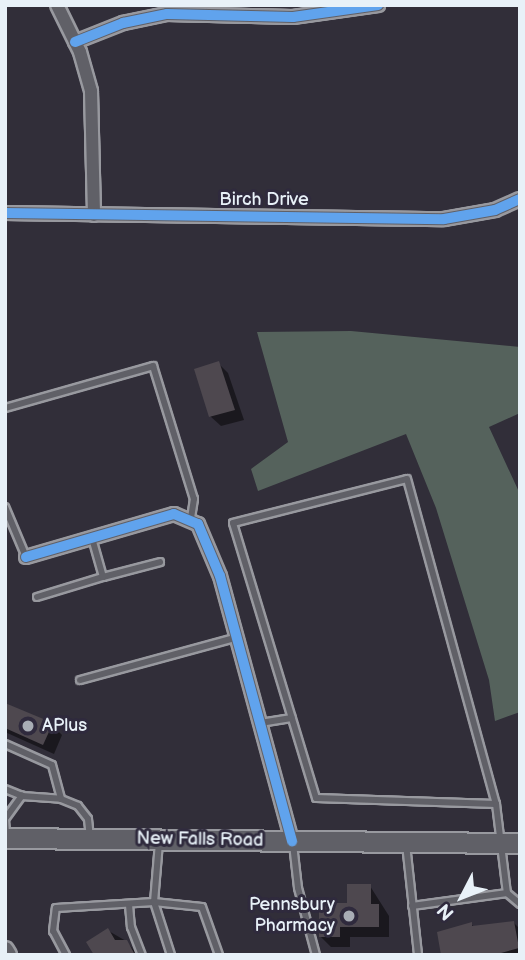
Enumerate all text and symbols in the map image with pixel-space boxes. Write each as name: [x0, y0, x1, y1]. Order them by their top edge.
street label: Birch Drive: [219, 189, 309, 211]
place label: APlus: [42, 715, 87, 737]
marker: APlus: [20, 718, 36, 734]
street label: New Falls Road: [136, 828, 264, 852]
north arrow: [427, 862, 497, 932]
place label: Pennsbury Pharmacy: [249, 895, 335, 937]
text: N: [433, 898, 459, 924]
marker: Pennsbury Pharmacy: [341, 908, 357, 924]

